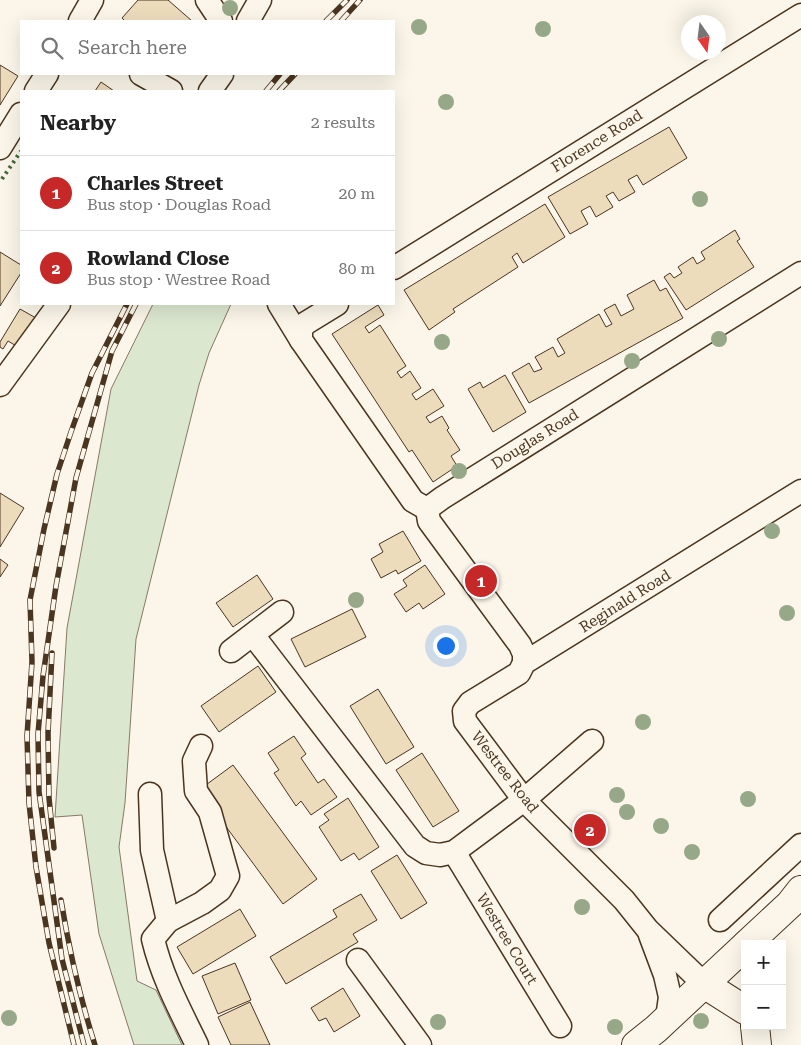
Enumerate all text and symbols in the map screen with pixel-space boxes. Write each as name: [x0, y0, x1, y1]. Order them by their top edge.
north arrow: [681, 15, 726, 60]
search box: [20, 20, 395, 75]
icon: search: [38, 34, 66, 62]
text: Search here: [78, 36, 187, 59]
street label: Florence Road: [548, 106, 646, 176]
text: Nearby: [40, 111, 116, 135]
text: 2 results: [311, 113, 375, 132]
text: Charles Street: [87, 172, 223, 195]
text: 1: [52, 184, 60, 203]
text: 20 m: [338, 184, 375, 203]
text: Bus stop · Douglas Road: [87, 195, 271, 214]
text: Rowland Close: [87, 247, 229, 270]
text: 2: [52, 259, 60, 278]
text: 80 m: [338, 259, 375, 278]
text: Bus stop · Westree Road: [87, 270, 270, 289]
street label: Douglas Road: [488, 405, 582, 473]
pin: 1: [465, 562, 497, 600]
street label: Reginald Road: [576, 566, 674, 636]
your location: [433, 633, 459, 659]
street label: Westree Road: [468, 728, 543, 817]
pin: 2: [574, 811, 606, 849]
street label: Westree Court: [473, 890, 542, 988]
map controls: [741, 940, 786, 1030]
button: +: [741, 940, 786, 985]
button: −: [741, 985, 786, 1030]

